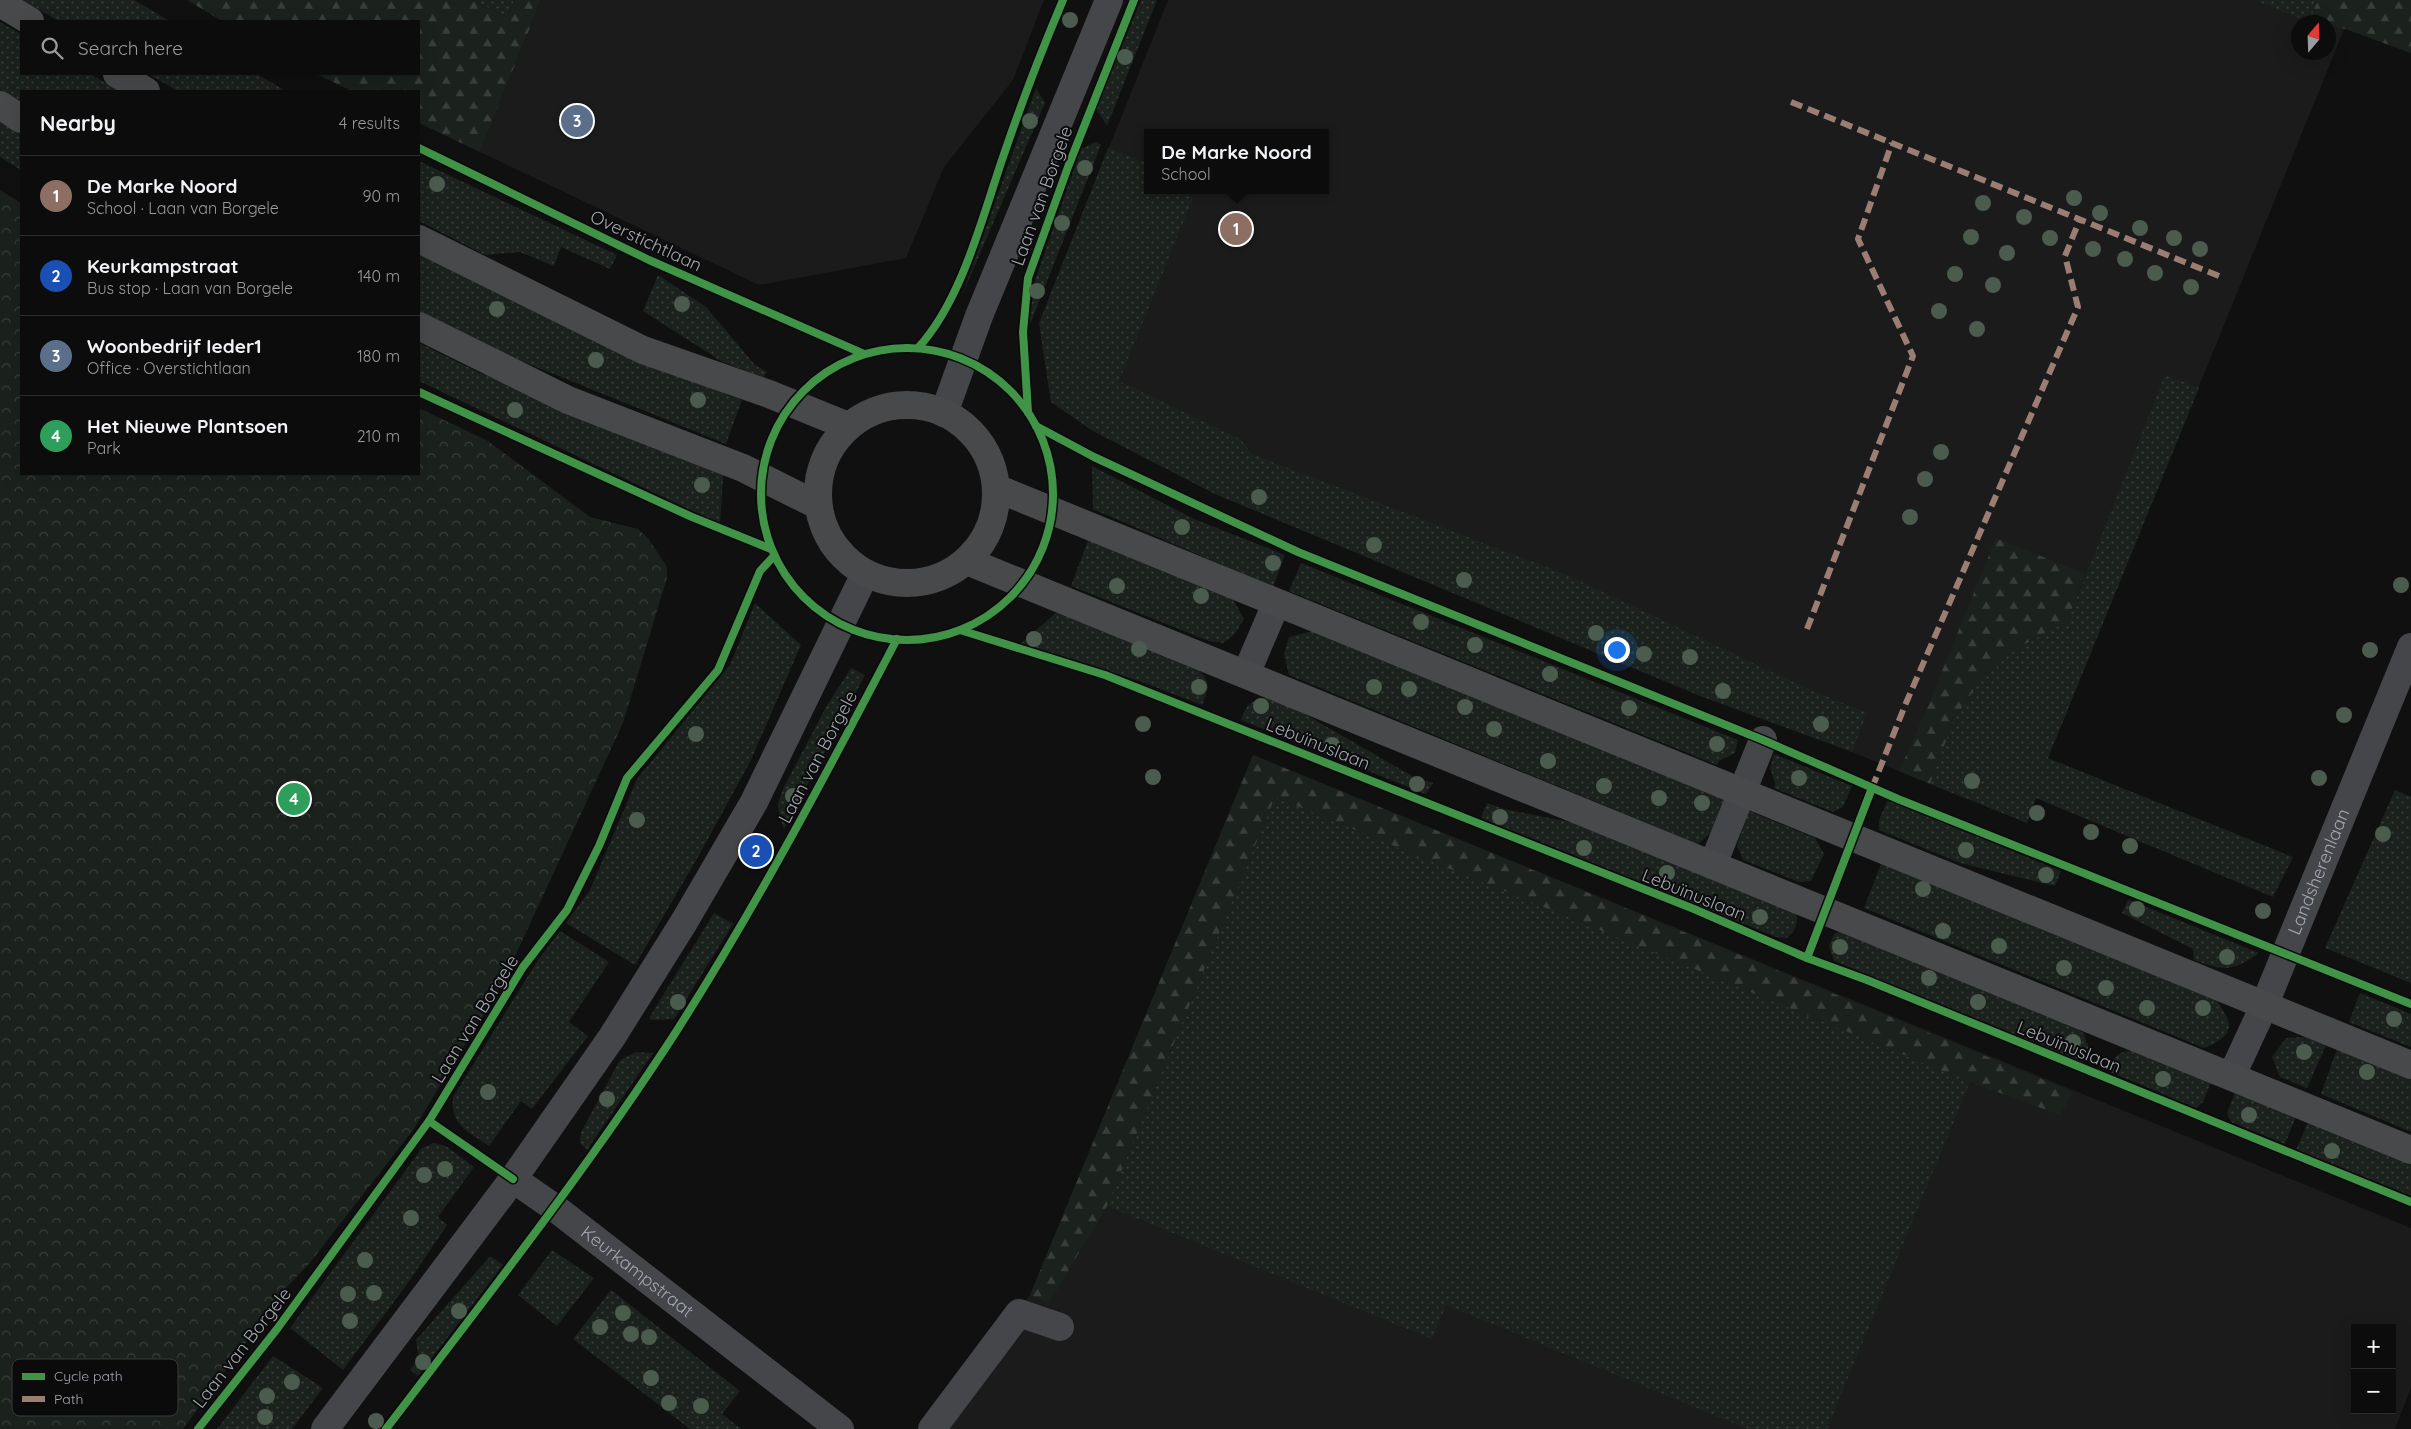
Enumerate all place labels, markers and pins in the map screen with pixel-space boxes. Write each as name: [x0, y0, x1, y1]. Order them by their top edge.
pin: 3: [561, 102, 593, 140]
pin: 1: [1220, 210, 1252, 248]
pin: 4: [278, 780, 310, 818]
pin: 2: [740, 832, 772, 870]

